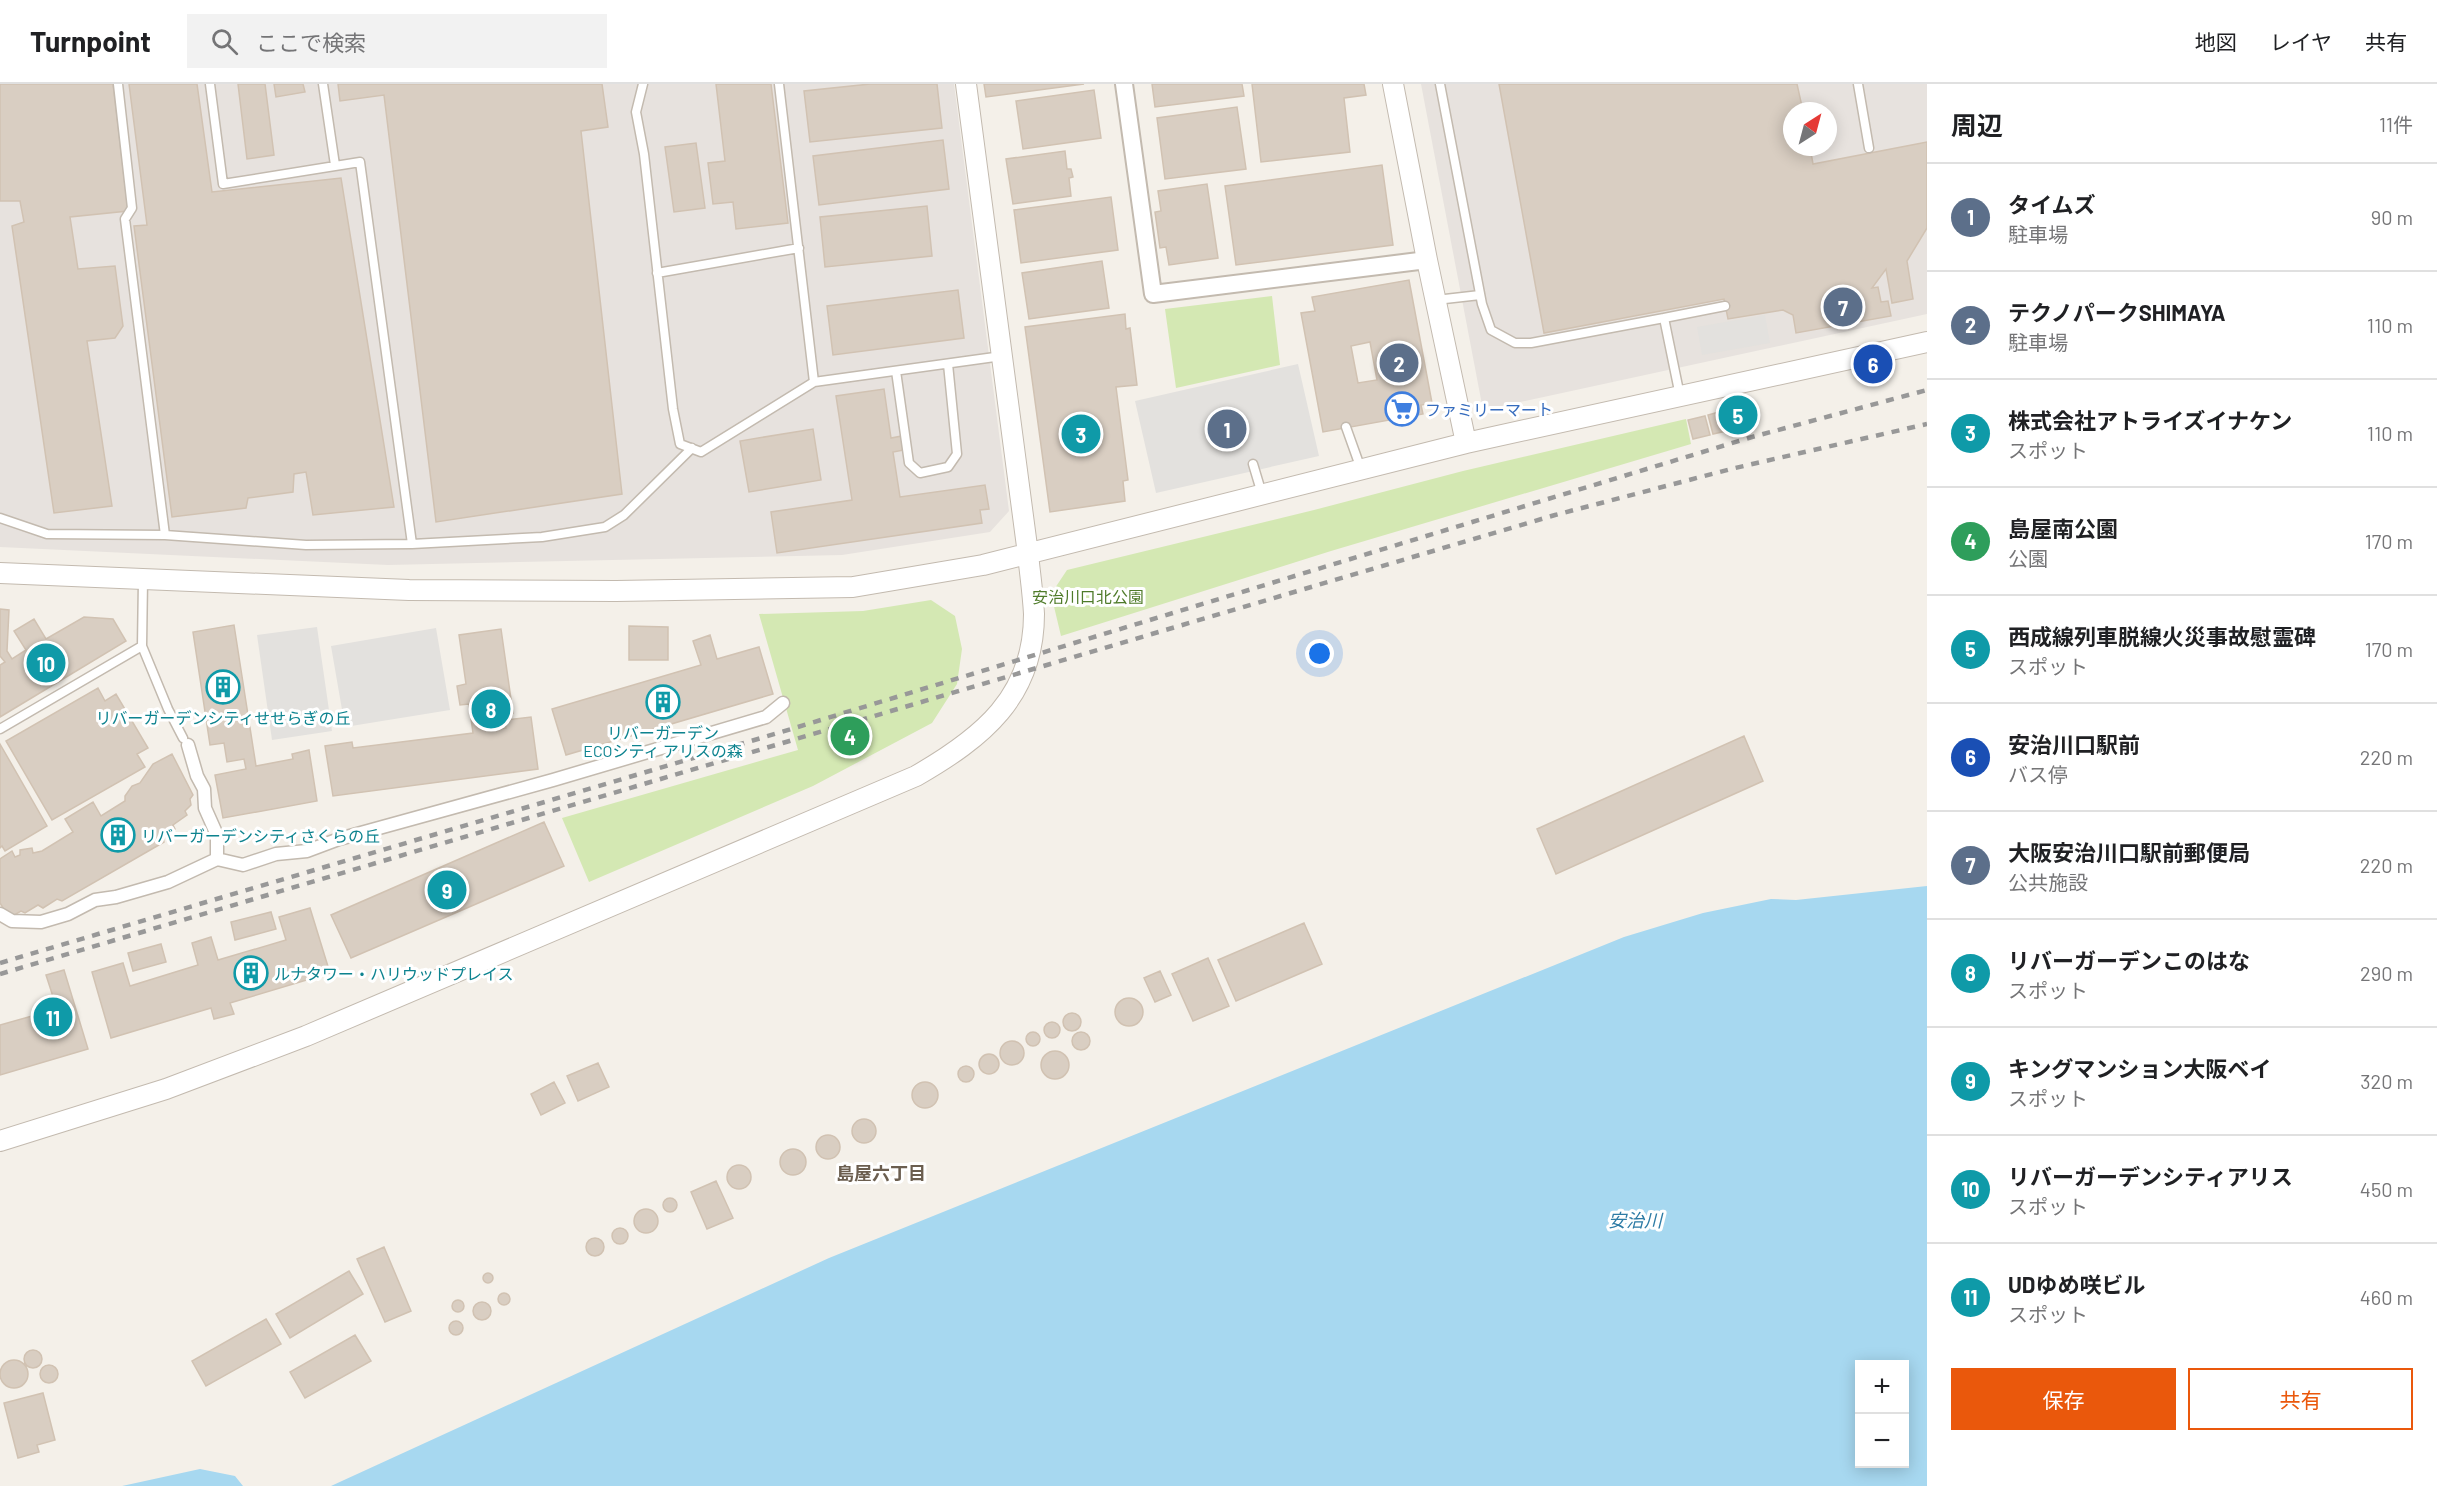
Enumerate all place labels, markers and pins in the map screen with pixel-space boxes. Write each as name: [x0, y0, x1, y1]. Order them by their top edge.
pin: 7: [1824, 284, 1862, 330]
pin: 2: [1380, 340, 1418, 386]
pin: 6: [1854, 342, 1892, 386]
supermarket icon: ファミリーマート: [1384, 391, 1420, 427]
pin: 5: [1718, 392, 1758, 438]
place label: ファミリーマート: [1425, 400, 1553, 419]
pin: 1: [1208, 406, 1246, 452]
pin: 3: [1062, 412, 1100, 456]
pin: 10: [26, 640, 66, 686]
building icon: リバーガーデンシティせせらぎの丘: [205, 669, 241, 705]
building icon: リバーガーデン ECOシティ アリスの森: [645, 684, 681, 720]
pin: 8: [472, 686, 510, 732]
place label: リバーガーデンシティせせらぎの丘: [95, 708, 351, 727]
pin: 4: [830, 714, 870, 758]
place label: リバーガーデン ECOシティ アリスの森: [583, 723, 743, 760]
building icon: リバーガーデンシティさくらの丘: [100, 817, 136, 853]
place label: リバーガーデンシティさくらの丘: [141, 826, 380, 845]
pin: 9: [428, 868, 466, 912]
building icon: ルナタワー・ハリウッドプレイス: [233, 955, 269, 991]
place label: ルナタワー・ハリウッドプレイス: [274, 964, 514, 983]
pin: 11: [34, 994, 72, 1040]

